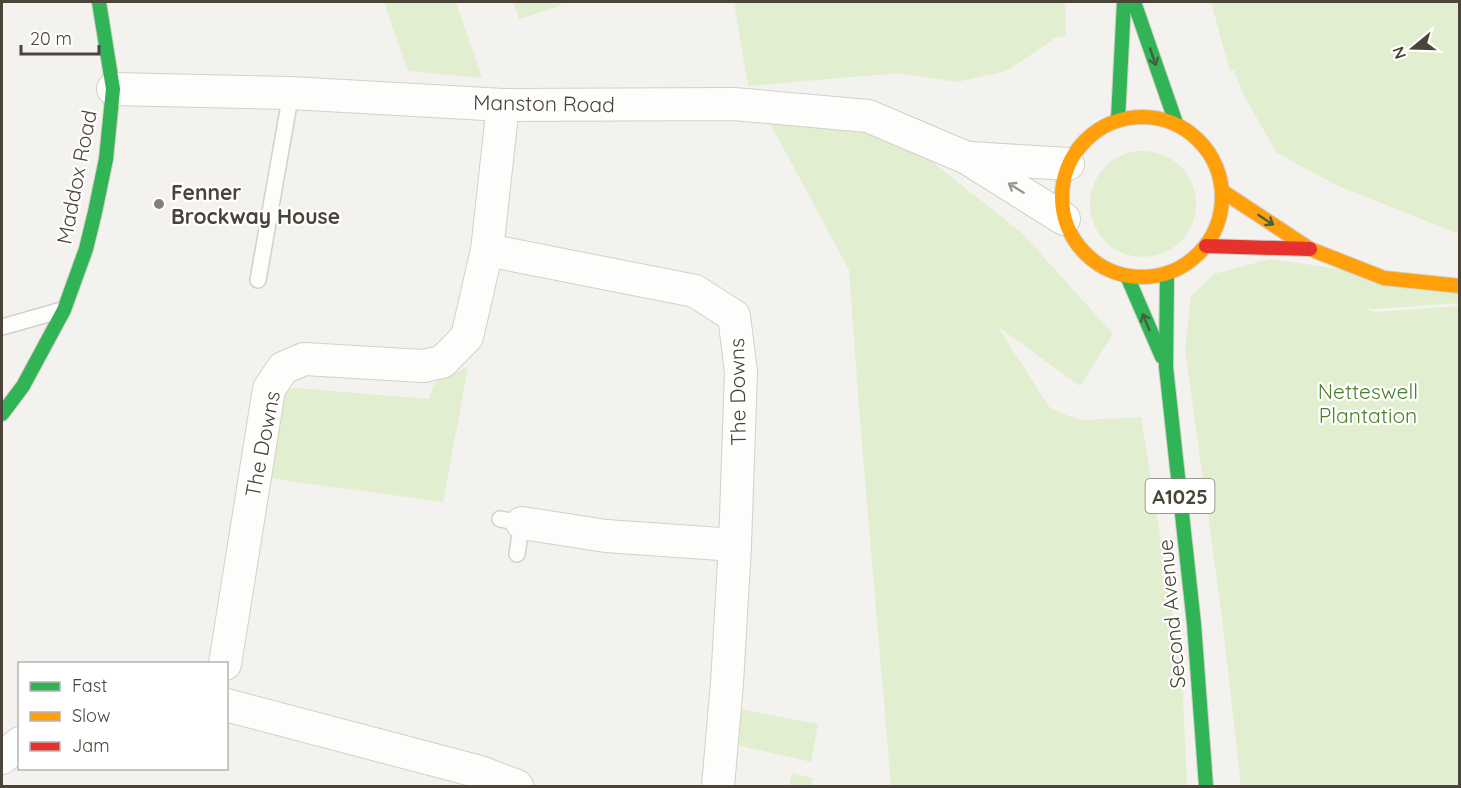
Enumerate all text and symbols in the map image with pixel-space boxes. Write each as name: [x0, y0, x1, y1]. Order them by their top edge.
scale bar: [21, 18, 99, 56]
north arrow: [1383, 18, 1443, 78]
text: 20 m: [30, 27, 72, 50]
text: N: [1387, 44, 1410, 62]
one-way arrow: [1148, 47, 1159, 66]
street label: Manston Road: [473, 89, 615, 117]
street label: Maddox Road: [50, 108, 102, 246]
place label: Fenner Brockway House: [171, 179, 340, 229]
one-way arrow: [1008, 182, 1024, 194]
marker: Fenner Brockway House: [152, 197, 166, 211]
one-way arrow: [1257, 214, 1274, 226]
one-way arrow: [1140, 313, 1151, 331]
street label: The Downs: [723, 338, 751, 446]
park label: Netteswell Plantation: [1318, 378, 1418, 428]
street label: The Downs: [239, 389, 285, 499]
road number: A1025: [1146, 479, 1214, 513]
street label: Second Avenue: [1152, 538, 1190, 690]
legend: [18, 662, 228, 770]
text: Fast: [72, 674, 107, 697]
text: Slow: [72, 704, 110, 727]
text: Jam: [72, 734, 110, 757]

